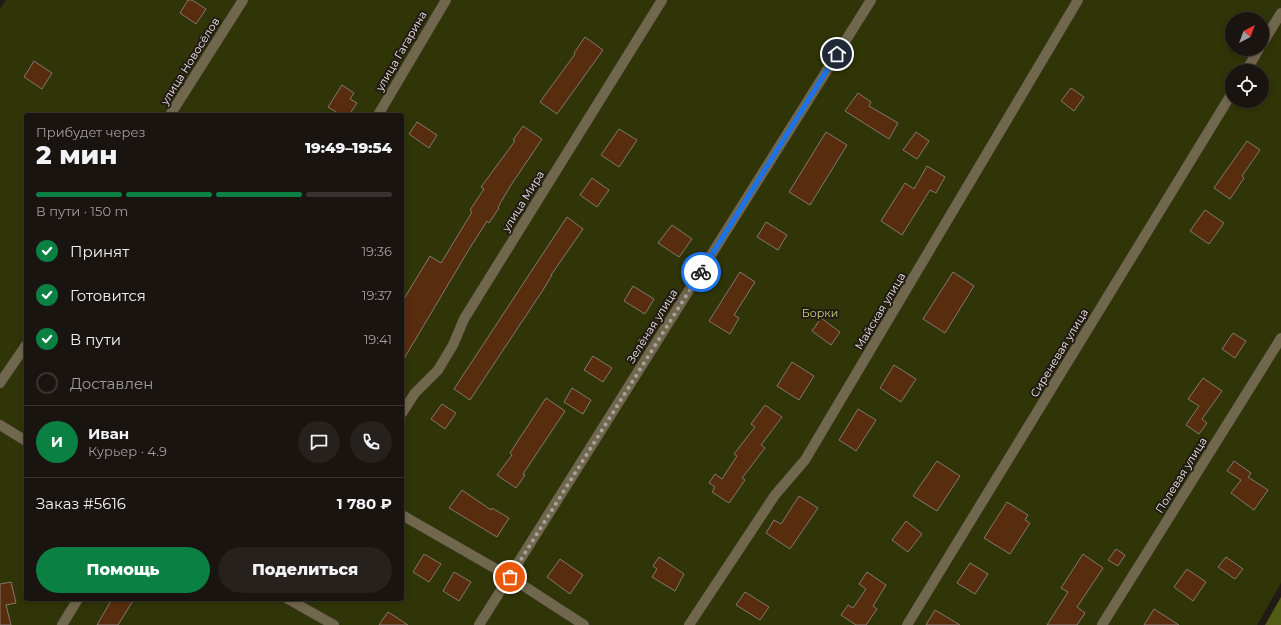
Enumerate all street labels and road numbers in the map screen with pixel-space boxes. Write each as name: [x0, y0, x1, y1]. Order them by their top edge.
street label: улица Гагарина: [372, 8, 430, 94]
street label: улица Новосёлов: [157, 15, 223, 108]
street label: улица Мира: [498, 168, 547, 235]
street label: Майская улица: [852, 270, 908, 352]
street label: Зелёная улица: [624, 286, 680, 366]
street label: Сиреневая улица: [1027, 306, 1091, 400]
street label: Полевая улица: [1152, 434, 1210, 516]

